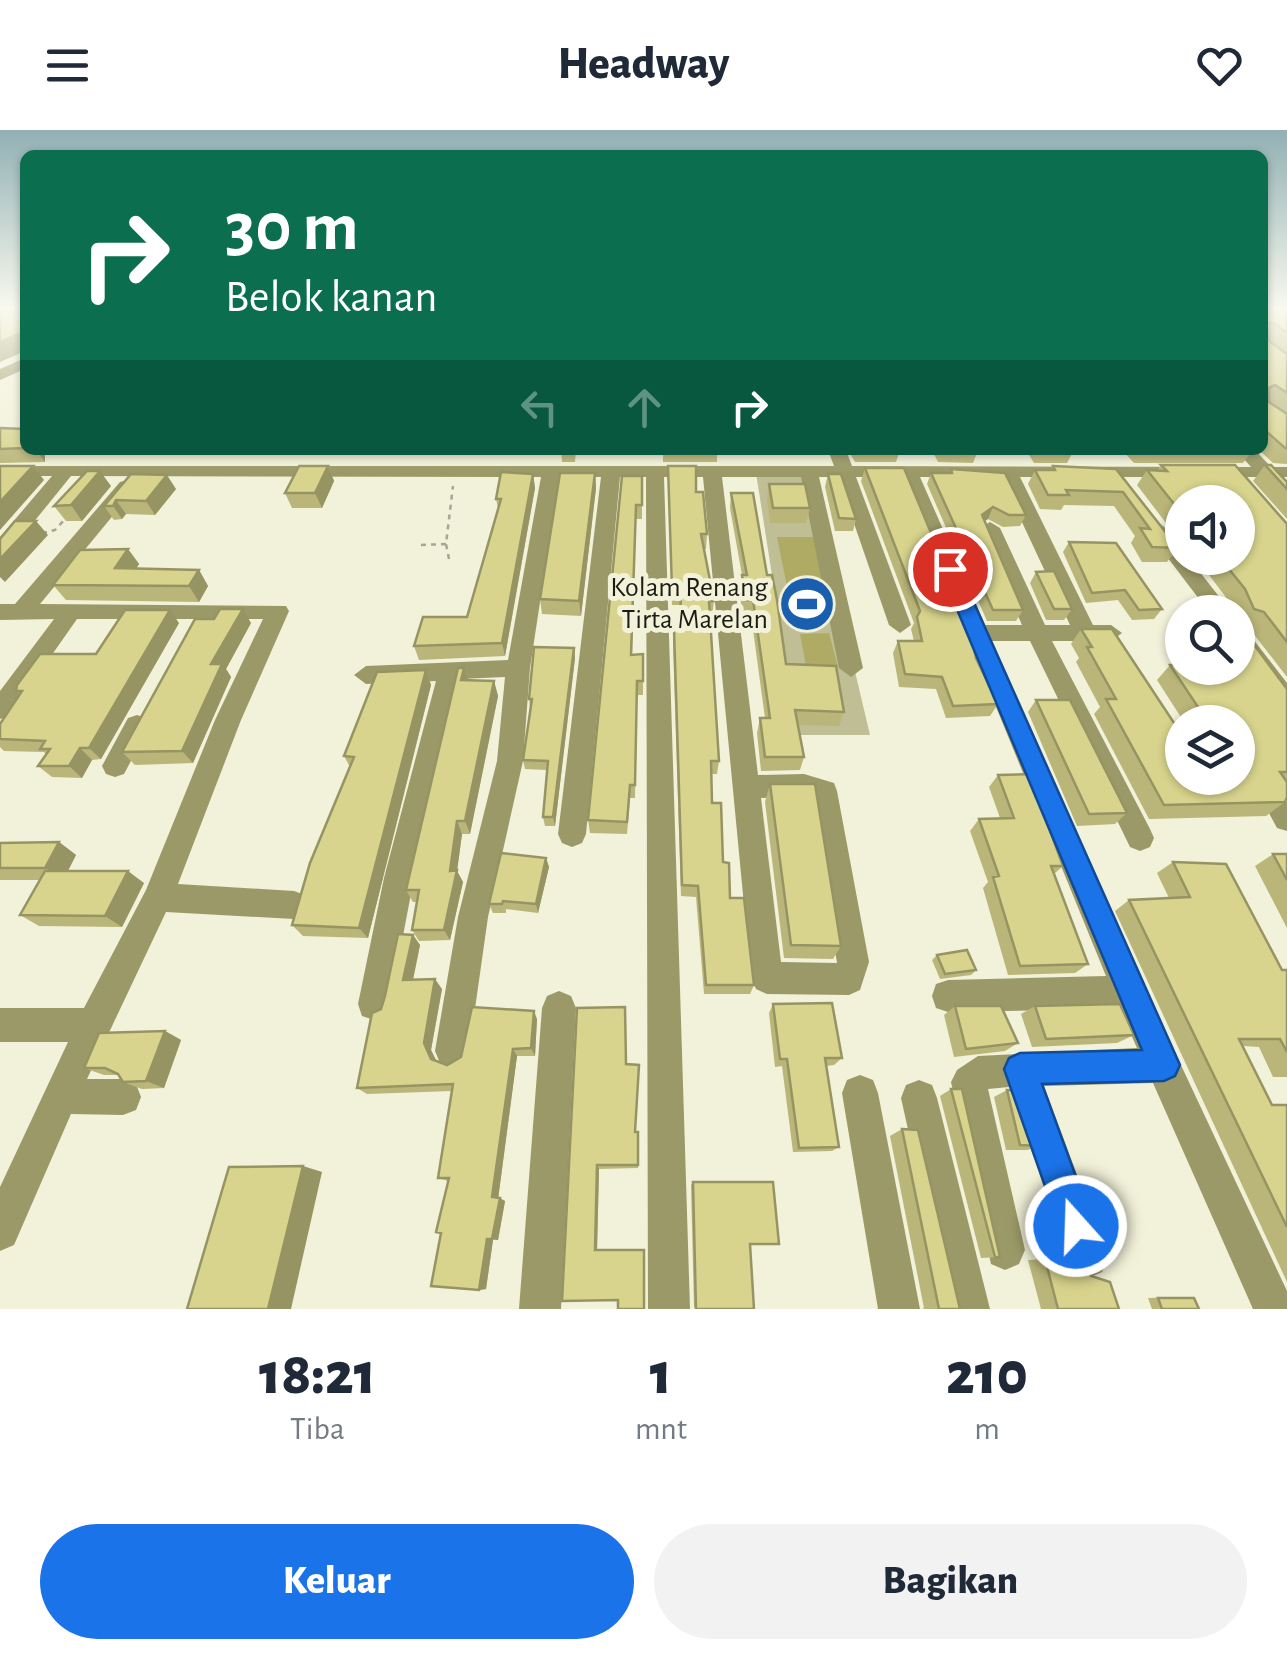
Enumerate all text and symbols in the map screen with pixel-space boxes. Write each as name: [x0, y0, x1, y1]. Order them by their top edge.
icon: menu: [40, 38, 95, 93]
icon: heart: [1192, 38, 1247, 93]
text: Headway: [558, 42, 729, 87]
icon: right: [60, 190, 190, 320]
text: 30 m: [225, 193, 359, 263]
text: Belok kanan: [225, 275, 437, 320]
icon: left: [512, 380, 567, 435]
icon: ahead: [617, 380, 672, 435]
icon: right: [722, 380, 777, 435]
map controls: [1165, 485, 1255, 795]
button: sound: [1165, 485, 1255, 575]
pin: [908, 527, 993, 612]
icon: arrive: [923, 542, 978, 597]
place label: Kolam Renang Tirta Marelan: [610, 574, 768, 634]
sports icon: Kolam Renang Tirta Marelan: [777, 574, 837, 634]
button: search: [1165, 595, 1255, 685]
button: layers: [1165, 705, 1255, 795]
position arrow: [1024, 1174, 1128, 1278]
text: 18:21: [259, 1345, 376, 1405]
text: 1: [650, 1345, 672, 1405]
text: 210: [946, 1345, 1028, 1405]
text: Tiba: [290, 1413, 345, 1445]
text: mnt: [635, 1413, 687, 1445]
text: m: [974, 1413, 1000, 1445]
button: Keluar: [40, 1524, 634, 1639]
button: Bagikan: [654, 1524, 1247, 1639]

